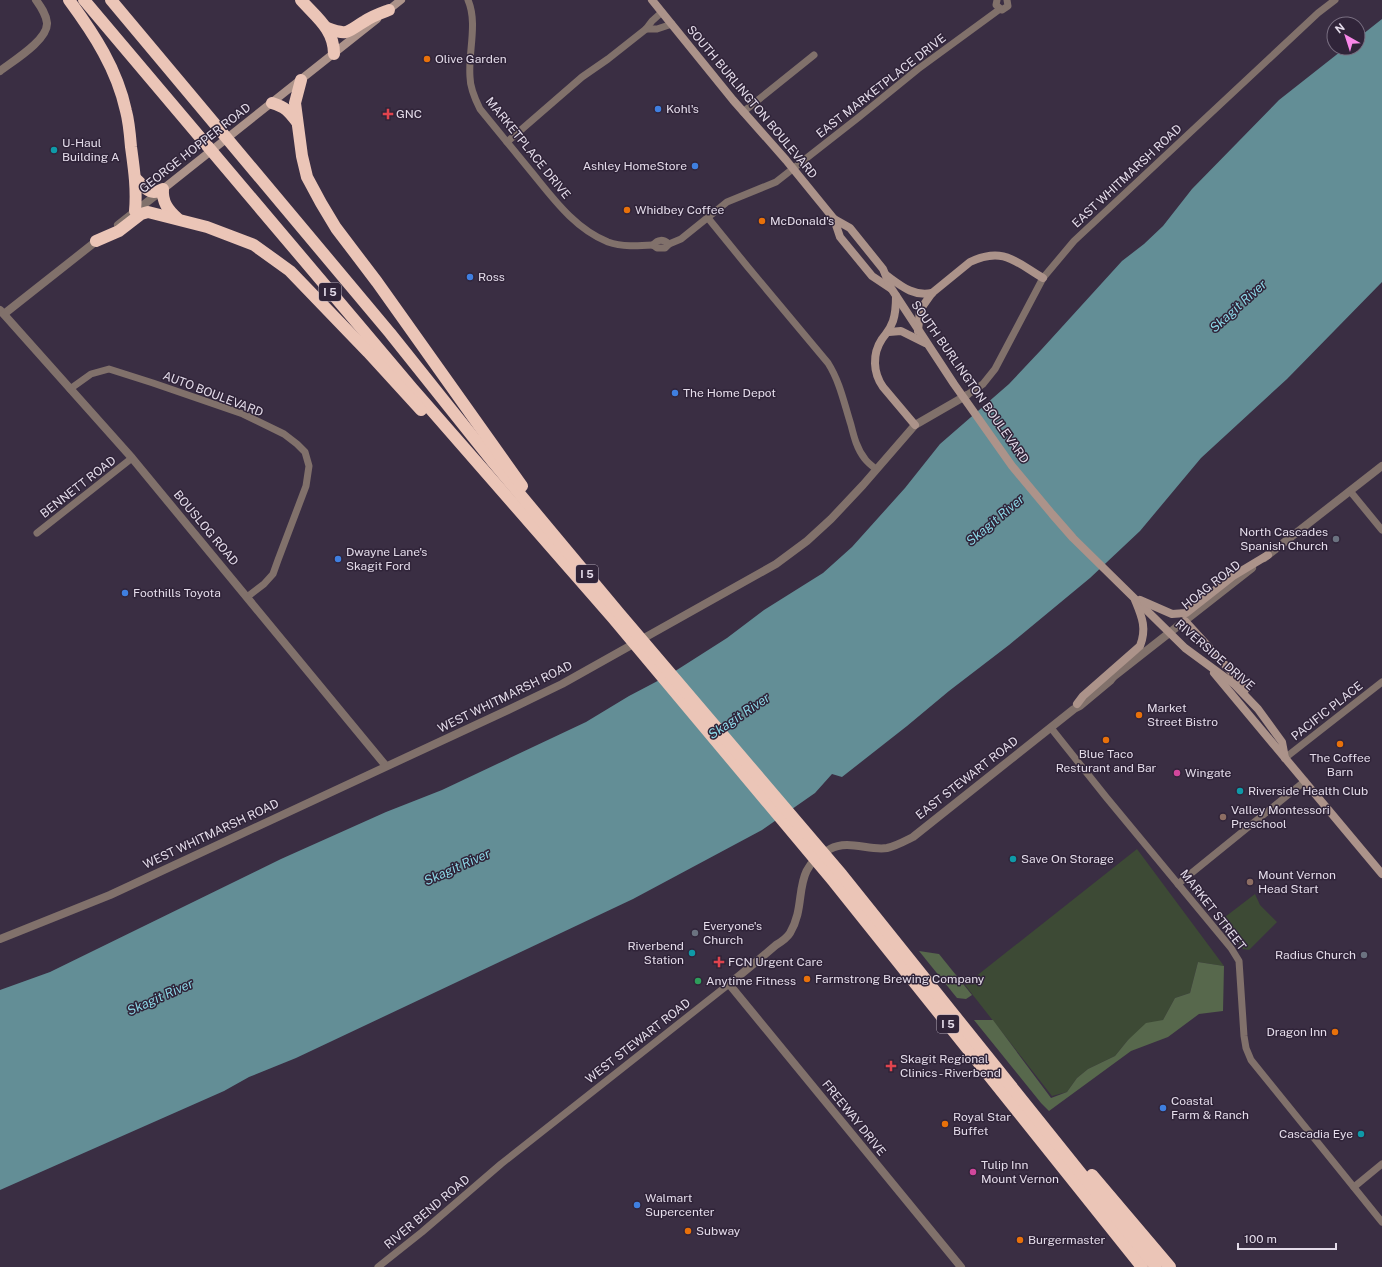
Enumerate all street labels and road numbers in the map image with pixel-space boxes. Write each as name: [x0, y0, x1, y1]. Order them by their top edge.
street label: SOUTH BURLINGTON BOULEVARD: [684, 23, 820, 181]
street label: EAST MARKETPLACE DRIVE: [813, 31, 949, 141]
street label: MARKETPLACE DRIVE: [483, 94, 573, 202]
street label: GEORGE HOPPER ROAD: [137, 100, 253, 196]
street label: EAST WHITMARSH ROAD: [1069, 121, 1185, 231]
road number: I 5: [319, 283, 341, 301]
street label: SOUTH BURLINGTON BOULEVARD: [908, 298, 1032, 466]
street label: AUTO BOULEVARD: [161, 368, 265, 420]
street label: BENNETT ROAD: [37, 453, 119, 521]
street label: BOUSLOG ROAD: [171, 488, 241, 568]
street label: HOAG ROAD: [1179, 558, 1243, 612]
road number: I 5: [576, 565, 598, 583]
street label: RIVERSIDE DRIVE: [1173, 617, 1257, 693]
street label: WEST WHITMARSH ROAD: [435, 658, 575, 736]
street label: PACIFIC PLACE: [1288, 679, 1366, 743]
street label: EAST STEWART ROAD: [913, 734, 1021, 822]
street label: WEST WHITMARSH ROAD: [141, 796, 281, 872]
street label: MARKET STREET: [1177, 867, 1249, 953]
street label: WEST STEWART ROAD: [583, 996, 693, 1086]
road number: I 5: [937, 1015, 959, 1033]
street label: FREEWAY DRIVE: [819, 1077, 889, 1159]
street label: RIVER BEND ROAD: [381, 1172, 473, 1252]

